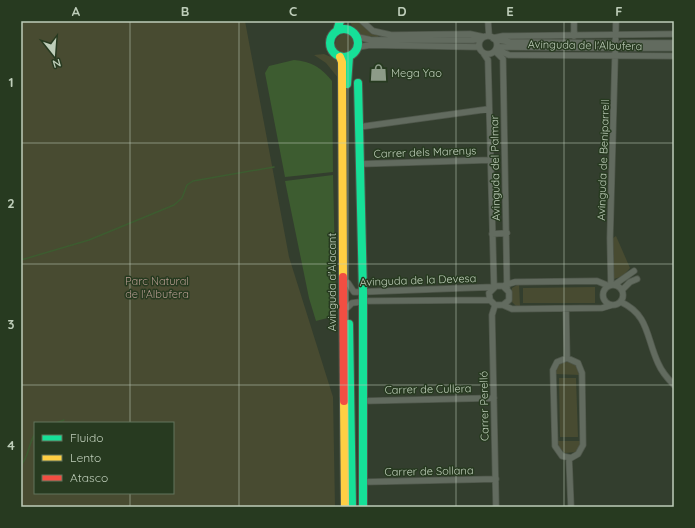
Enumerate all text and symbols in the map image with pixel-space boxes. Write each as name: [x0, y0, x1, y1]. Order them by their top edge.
text: A: [72, 3, 81, 19]
text: B: [181, 3, 189, 19]
text: C: [289, 3, 297, 19]
text: D: [397, 3, 407, 19]
text: E: [506, 3, 514, 19]
text: F: [615, 3, 623, 19]
north arrow: [34, 34, 74, 74]
street label: Avinguda de l'Albufera: [528, 37, 642, 53]
text: N: [51, 56, 63, 71]
shop icon: Mega Yao: [368, 63, 388, 83]
place label: Mega Yao: [391, 66, 442, 80]
text: 1: [8, 74, 14, 90]
street label: Avinguda de Beniparrell: [594, 99, 612, 221]
street label: Avinguda del Palmar: [487, 114, 503, 221]
street label: Carrer dels Marenys: [373, 143, 477, 161]
text: 2: [7, 195, 15, 211]
street label: Avinguda d'Alacant: [325, 233, 339, 331]
street label: Avinguda de la Devesa: [359, 271, 477, 289]
park label: Parc Natural de l'Albufera: [125, 274, 189, 301]
text: 3: [8, 316, 15, 332]
street label: Carrer Perelló: [476, 370, 492, 441]
street label: Carrer de Cullera: [384, 381, 472, 397]
legend: [34, 422, 174, 494]
text: Fluido: [70, 430, 103, 445]
text: 4: [7, 437, 15, 453]
text: Lento: [70, 450, 101, 465]
street label: Carrer de Sollana: [384, 463, 474, 479]
text: Atasco: [70, 470, 108, 485]

